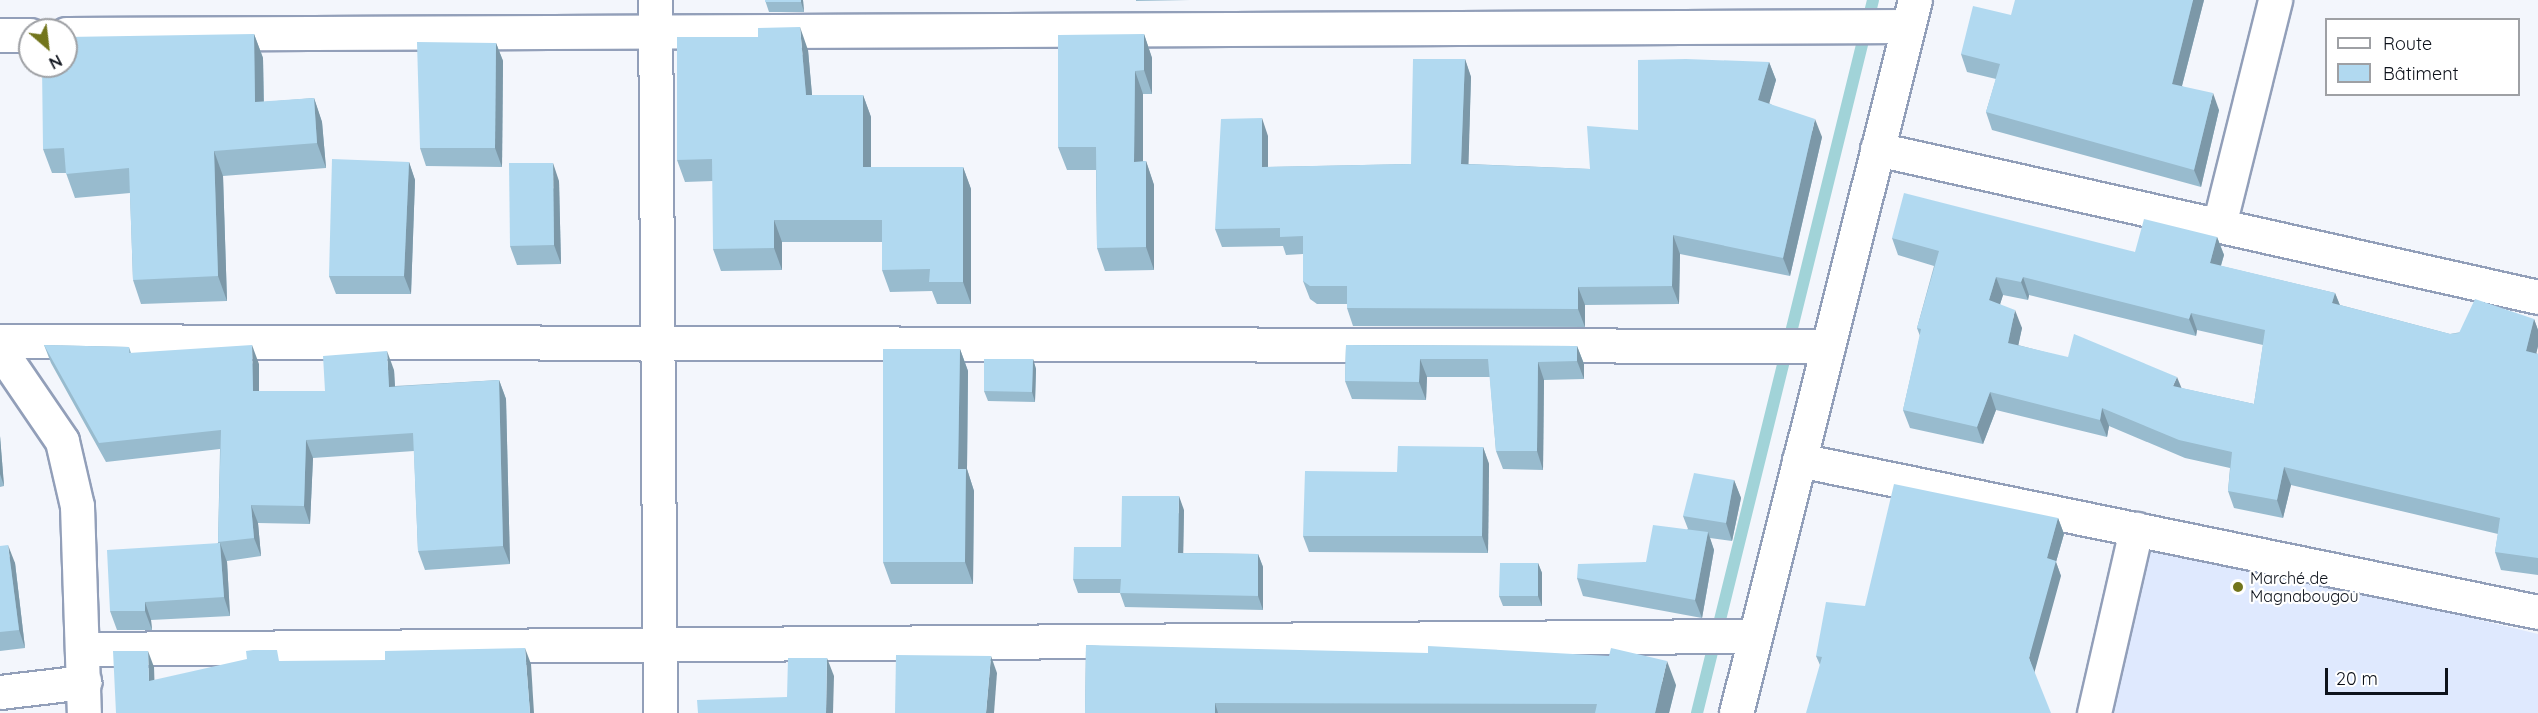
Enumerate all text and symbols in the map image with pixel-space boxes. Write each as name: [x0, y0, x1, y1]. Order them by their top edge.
north arrow: [18, 18, 78, 78]
legend: [2325, 18, 2520, 96]
text: Route: [2383, 32, 2432, 55]
text: N: [46, 51, 65, 74]
text: Bâtiment: [2383, 62, 2459, 85]
place label: Marché de Magnabougou: [2250, 568, 2359, 606]
marker: Marché de Magnabougou: [2231, 580, 2245, 594]
scale bar: [2328, 656, 2451, 694]
text: 20 m: [2336, 667, 2378, 690]

